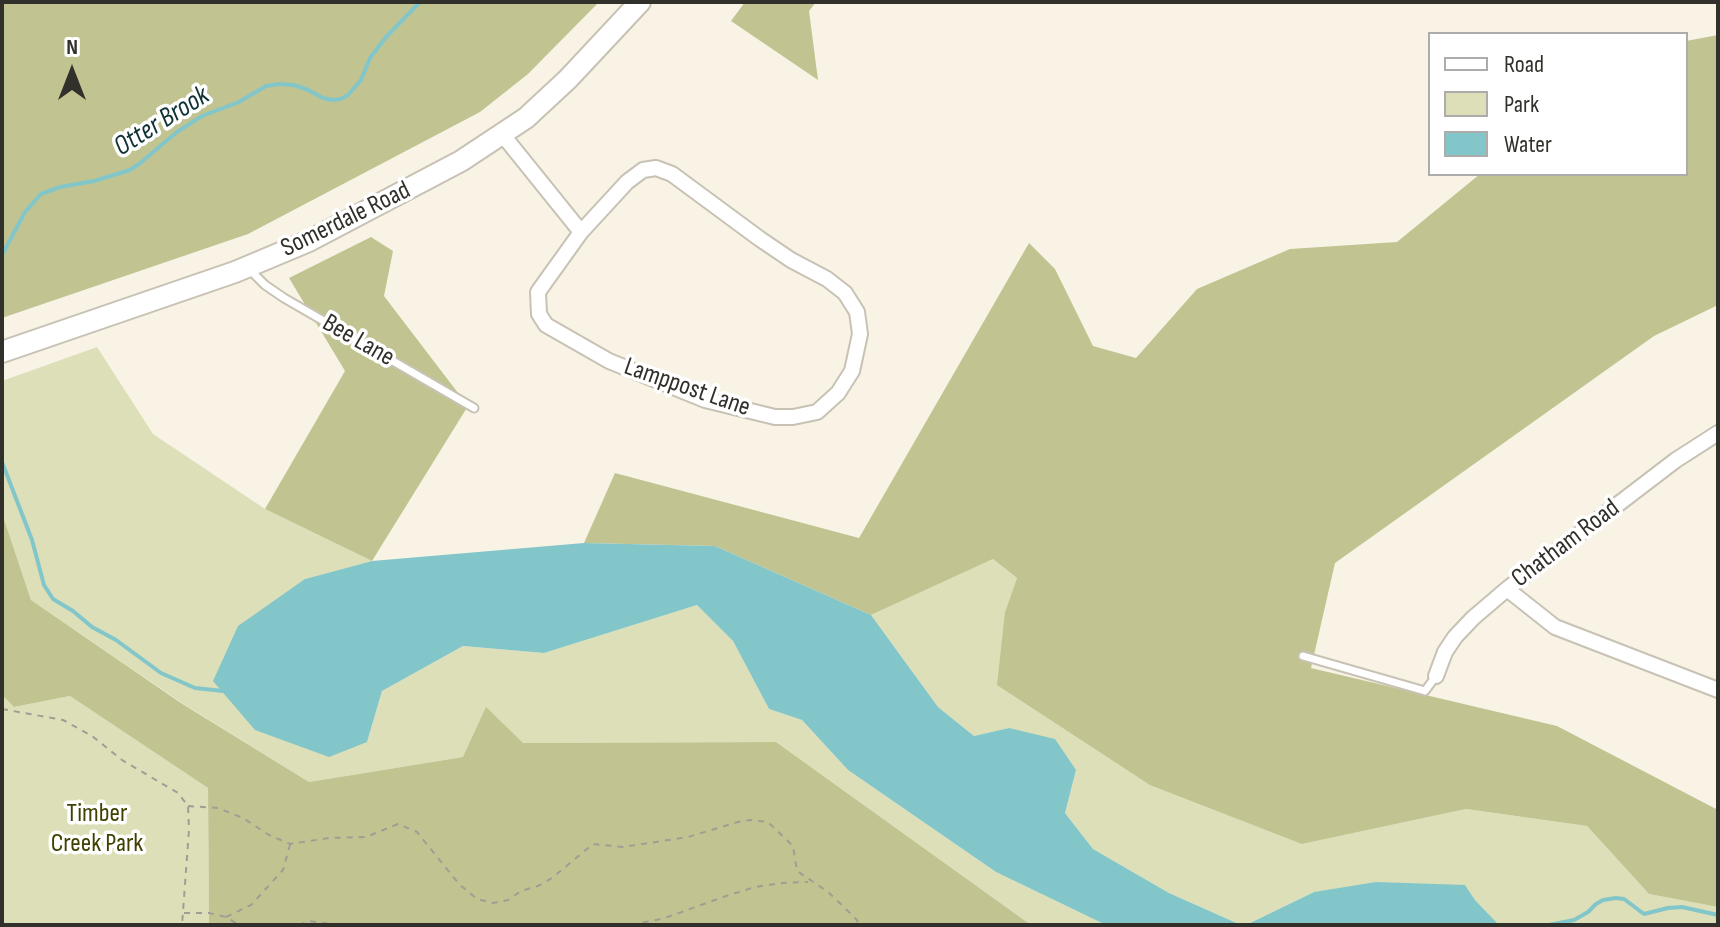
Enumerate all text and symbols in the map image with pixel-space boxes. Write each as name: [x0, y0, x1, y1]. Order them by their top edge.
north arrow: [32, 32, 112, 112]
legend: [1428, 32, 1688, 176]
text: N: [66, 34, 78, 61]
text: Road: [1504, 50, 1544, 79]
water label: Otter Brook: [108, 80, 216, 164]
text: Park: [1504, 90, 1539, 119]
text: Water: [1504, 130, 1552, 159]
street label: Somerdale Road: [276, 175, 416, 265]
street label: Bee Lane: [317, 308, 399, 374]
street label: Lamppost Lane: [620, 352, 754, 424]
street label: Chatham Road: [1506, 493, 1626, 595]
park label: Timber Creek Park: [51, 798, 143, 860]

